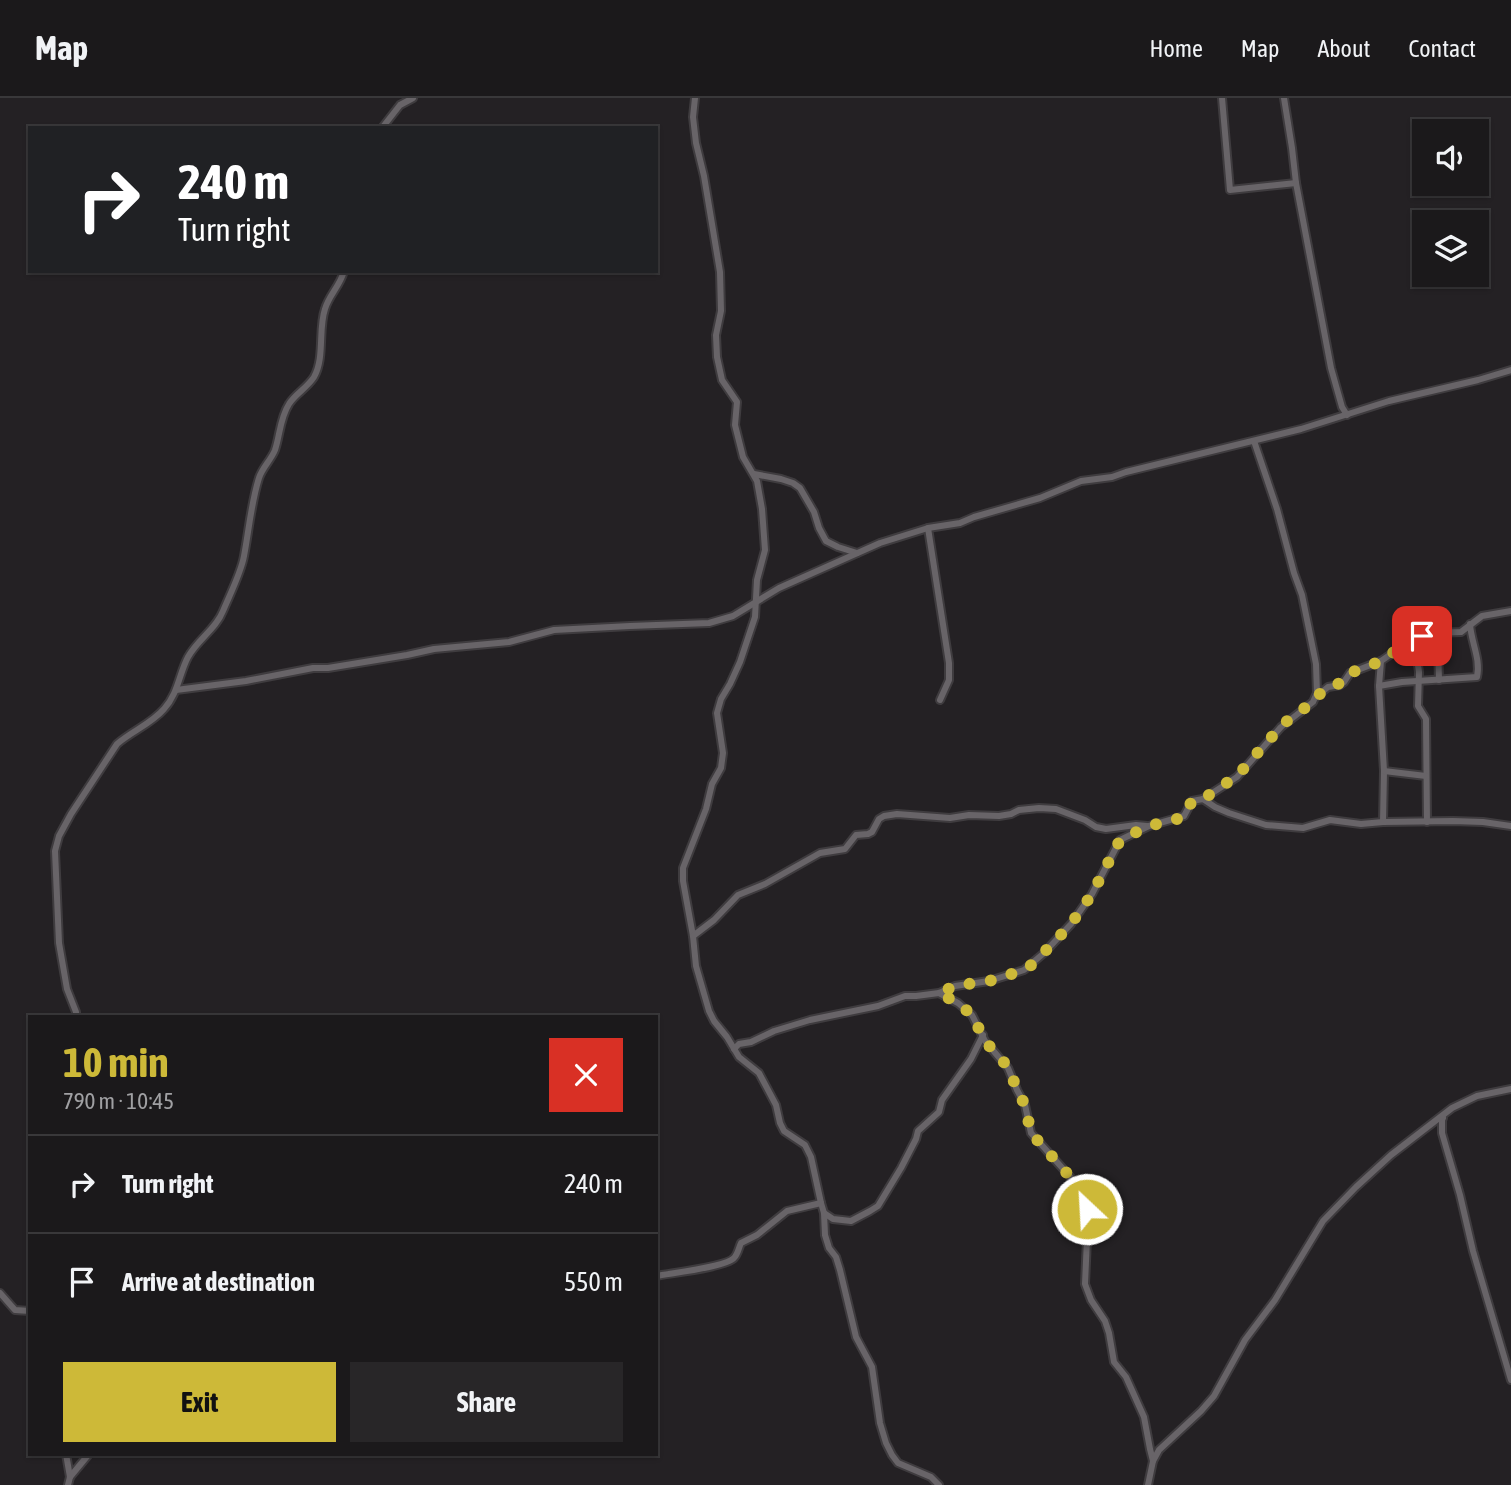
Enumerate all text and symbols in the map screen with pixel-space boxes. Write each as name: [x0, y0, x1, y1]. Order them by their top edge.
text: Map: [35, 29, 88, 67]
text: Home: [1149, 35, 1203, 62]
text: Map: [1241, 35, 1279, 62]
text: About: [1317, 35, 1370, 62]
text: Contact: [1408, 35, 1476, 62]
map controls: [1412, 119, 1489, 287]
button: sound: [1412, 119, 1489, 196]
text: 240 m: [178, 153, 289, 209]
icon: right: [63, 154, 154, 245]
button: layers: [1412, 210, 1489, 287]
text: Turn right: [178, 211, 291, 248]
pin: [1392, 606, 1452, 666]
icon: arrive: [1403, 617, 1441, 655]
text: 10 min: [63, 1038, 169, 1086]
button: close: [549, 1038, 623, 1112]
text: 790 m · 10:45: [63, 1088, 174, 1114]
icon: right: [63, 1165, 101, 1203]
text: Turn right: [122, 1169, 213, 1199]
text: 240 m: [564, 1169, 623, 1199]
position arrow: [1050, 1172, 1124, 1246]
icon: arrive: [63, 1263, 101, 1301]
text: Arrive at destination: [122, 1267, 315, 1297]
text: 550 m: [564, 1267, 623, 1297]
button: Exit: [63, 1362, 336, 1442]
button: Share: [350, 1362, 623, 1442]

